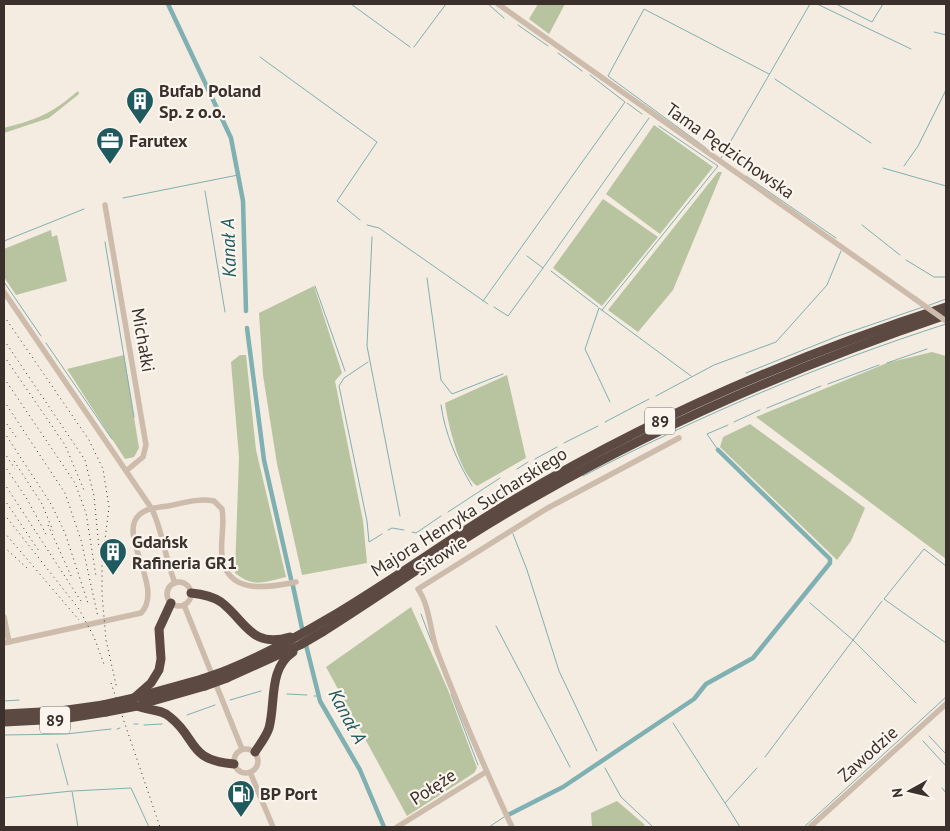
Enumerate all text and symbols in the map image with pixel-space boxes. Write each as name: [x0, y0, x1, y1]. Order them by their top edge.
place label: Bufab Poland Sp. z o.o.: [159, 79, 261, 123]
building icon: Bufab Poland Sp. z o.o.: [125, 86, 155, 125]
street label: Tama Pędzichowska: [661, 98, 799, 204]
office icon: Farutex: [95, 126, 125, 165]
place label: Farutex: [129, 129, 188, 152]
water label: Kanał A: [215, 218, 241, 278]
street label: Michałki: [127, 306, 160, 374]
road number: 89: [645, 408, 675, 434]
street label: Majora Henryka Sucharskiego: [366, 442, 571, 581]
place label: Gdańsk Rafineria GR1: [132, 530, 237, 574]
street label: Sitowie: [411, 530, 471, 581]
building icon: Gdańsk Rafineria GR1: [98, 537, 128, 576]
water label: Kanał A: [324, 684, 372, 748]
road number: 89: [40, 706, 70, 734]
street label: Zawodzie: [833, 721, 902, 787]
street label: Połęże: [405, 763, 460, 810]
north arrow: [885, 766, 935, 816]
fuel station icon: BP Port: [226, 779, 256, 818]
place label: BP Port: [260, 782, 318, 805]
text: N: [888, 787, 907, 799]

